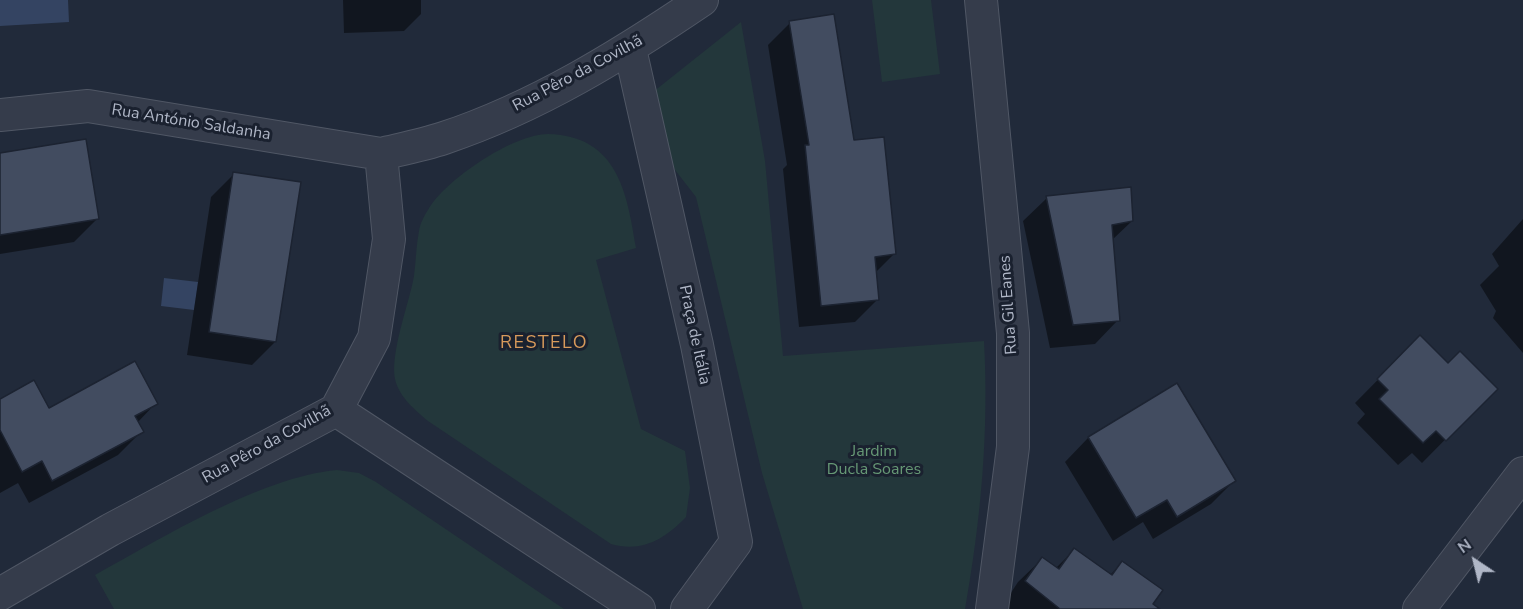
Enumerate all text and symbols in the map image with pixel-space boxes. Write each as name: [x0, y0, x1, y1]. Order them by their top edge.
street label: Rua Pêro da Covilhã: [510, 32, 646, 116]
street label: Rua António Saldanha: [110, 101, 272, 145]
street label: Rua Gil Eanes: [996, 255, 1022, 355]
street label: Praça de Itália: [674, 284, 714, 386]
district label: RESTELO: [500, 333, 588, 355]
street label: Rua Pêro da Covilhã: [199, 402, 335, 488]
park label: Jardim Ducla Soares: [827, 442, 921, 480]
north arrow: [1445, 531, 1505, 591]
text: N: [1453, 534, 1476, 559]

